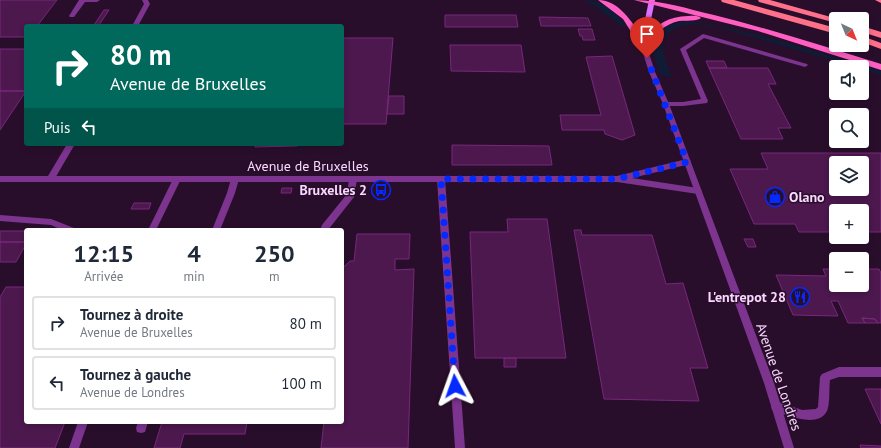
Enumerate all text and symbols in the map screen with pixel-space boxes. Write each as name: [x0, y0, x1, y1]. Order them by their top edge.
north arrow: [829, 12, 869, 52]
map controls: [829, 12, 869, 292]
pin: [630, 17, 664, 58]
icon: arrive: [636, 23, 658, 45]
text: 80 m: [110, 36, 171, 73]
icon: right: [44, 40, 96, 92]
button: sound: [829, 60, 869, 100]
text: Avenue de Bruxelles: [110, 72, 266, 95]
button: search: [829, 108, 869, 148]
icon: left: [78, 116, 100, 138]
text: Puis: [44, 118, 70, 137]
button: layers: [829, 156, 869, 196]
street label: Avenue de Bruxelles: [247, 157, 369, 175]
bus stop icon: Bruxelles 2: [370, 179, 392, 201]
place label: Bruxelles 2: [299, 181, 367, 199]
shop icon: Olano: [764, 186, 786, 208]
place label: Olano: [789, 188, 825, 206]
button: +: [829, 204, 869, 244]
text: 12:15: [73, 238, 134, 269]
text: 4: [187, 238, 201, 269]
text: 250: [254, 238, 295, 269]
button: −: [829, 252, 869, 292]
text: Arrivée: [84, 268, 123, 285]
text: min: [183, 268, 205, 285]
text: m: [269, 268, 280, 285]
restaurant icon: L'entrepot 28: [789, 286, 811, 308]
place label: L'entrepot 28: [708, 288, 786, 306]
text: Tournez à droite: [80, 305, 183, 324]
icon: right: [46, 312, 68, 334]
text: 80 m: [289, 314, 322, 333]
street label: Avenue de Londres: [752, 321, 806, 433]
text: Avenue de Bruxelles: [80, 324, 193, 341]
text: Tournez à gauche: [80, 365, 191, 384]
position arrow: [434, 365, 476, 407]
icon: left: [46, 372, 68, 394]
text: 100 m: [281, 374, 322, 393]
text: Avenue de Londres: [80, 384, 185, 401]

